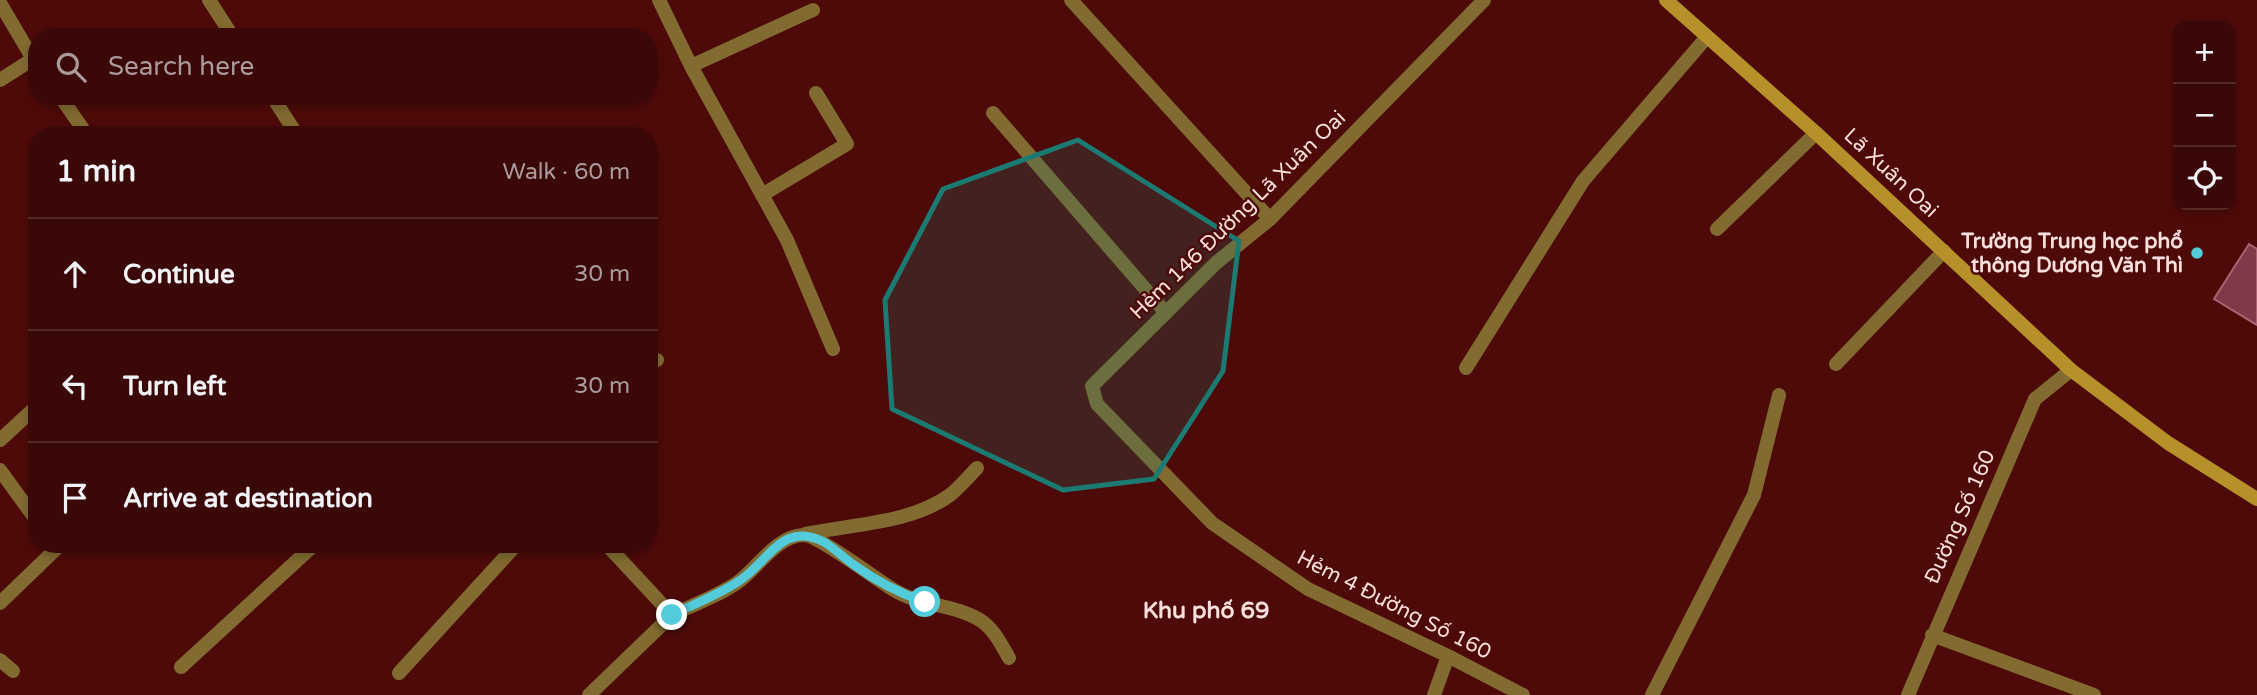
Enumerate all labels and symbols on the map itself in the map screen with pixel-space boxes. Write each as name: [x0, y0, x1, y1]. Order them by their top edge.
street label: Hẻm 146 Đường Lã Xuân Oai: [1125, 105, 1351, 325]
street label: Lã Xuân Oai: [1839, 123, 1943, 223]
place label: Trường Trung học phổ thông Dương Văn Thì: [1960, 229, 2183, 278]
marker: Trường Trung học phổ thông Dương Văn Thì: [2189, 245, 2205, 261]
street label: Đường Số 160: [1919, 446, 2001, 588]
street label: Hẻm 4 Đường Số 160: [1293, 545, 1495, 665]
route start: [909, 586, 940, 617]
district label: Khu phố 69: [1143, 597, 1269, 625]
route end: [656, 599, 687, 630]

